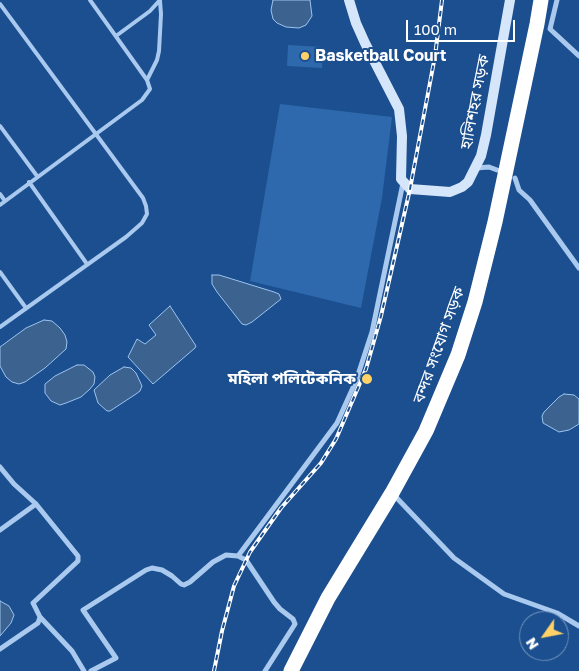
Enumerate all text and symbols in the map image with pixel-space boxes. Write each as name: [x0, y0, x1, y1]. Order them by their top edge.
scale bar: [409, 10, 518, 42]
text: 100 m: [414, 20, 457, 38]
place label: Basketball Court: [315, 46, 447, 66]
marker: Basketball Court: [299, 50, 311, 62]
street label: হালিশহর সড়ক: [456, 53, 494, 151]
street label: বন্দর সংযোগ সড়ক: [409, 284, 469, 406]
place label: মহিলা পলিটেকনিক: [228, 369, 356, 389]
marker: মহিলা পলিটেকনিক: [360, 372, 374, 386]
north arrow: [519, 611, 569, 661]
text: N: [522, 635, 542, 653]

